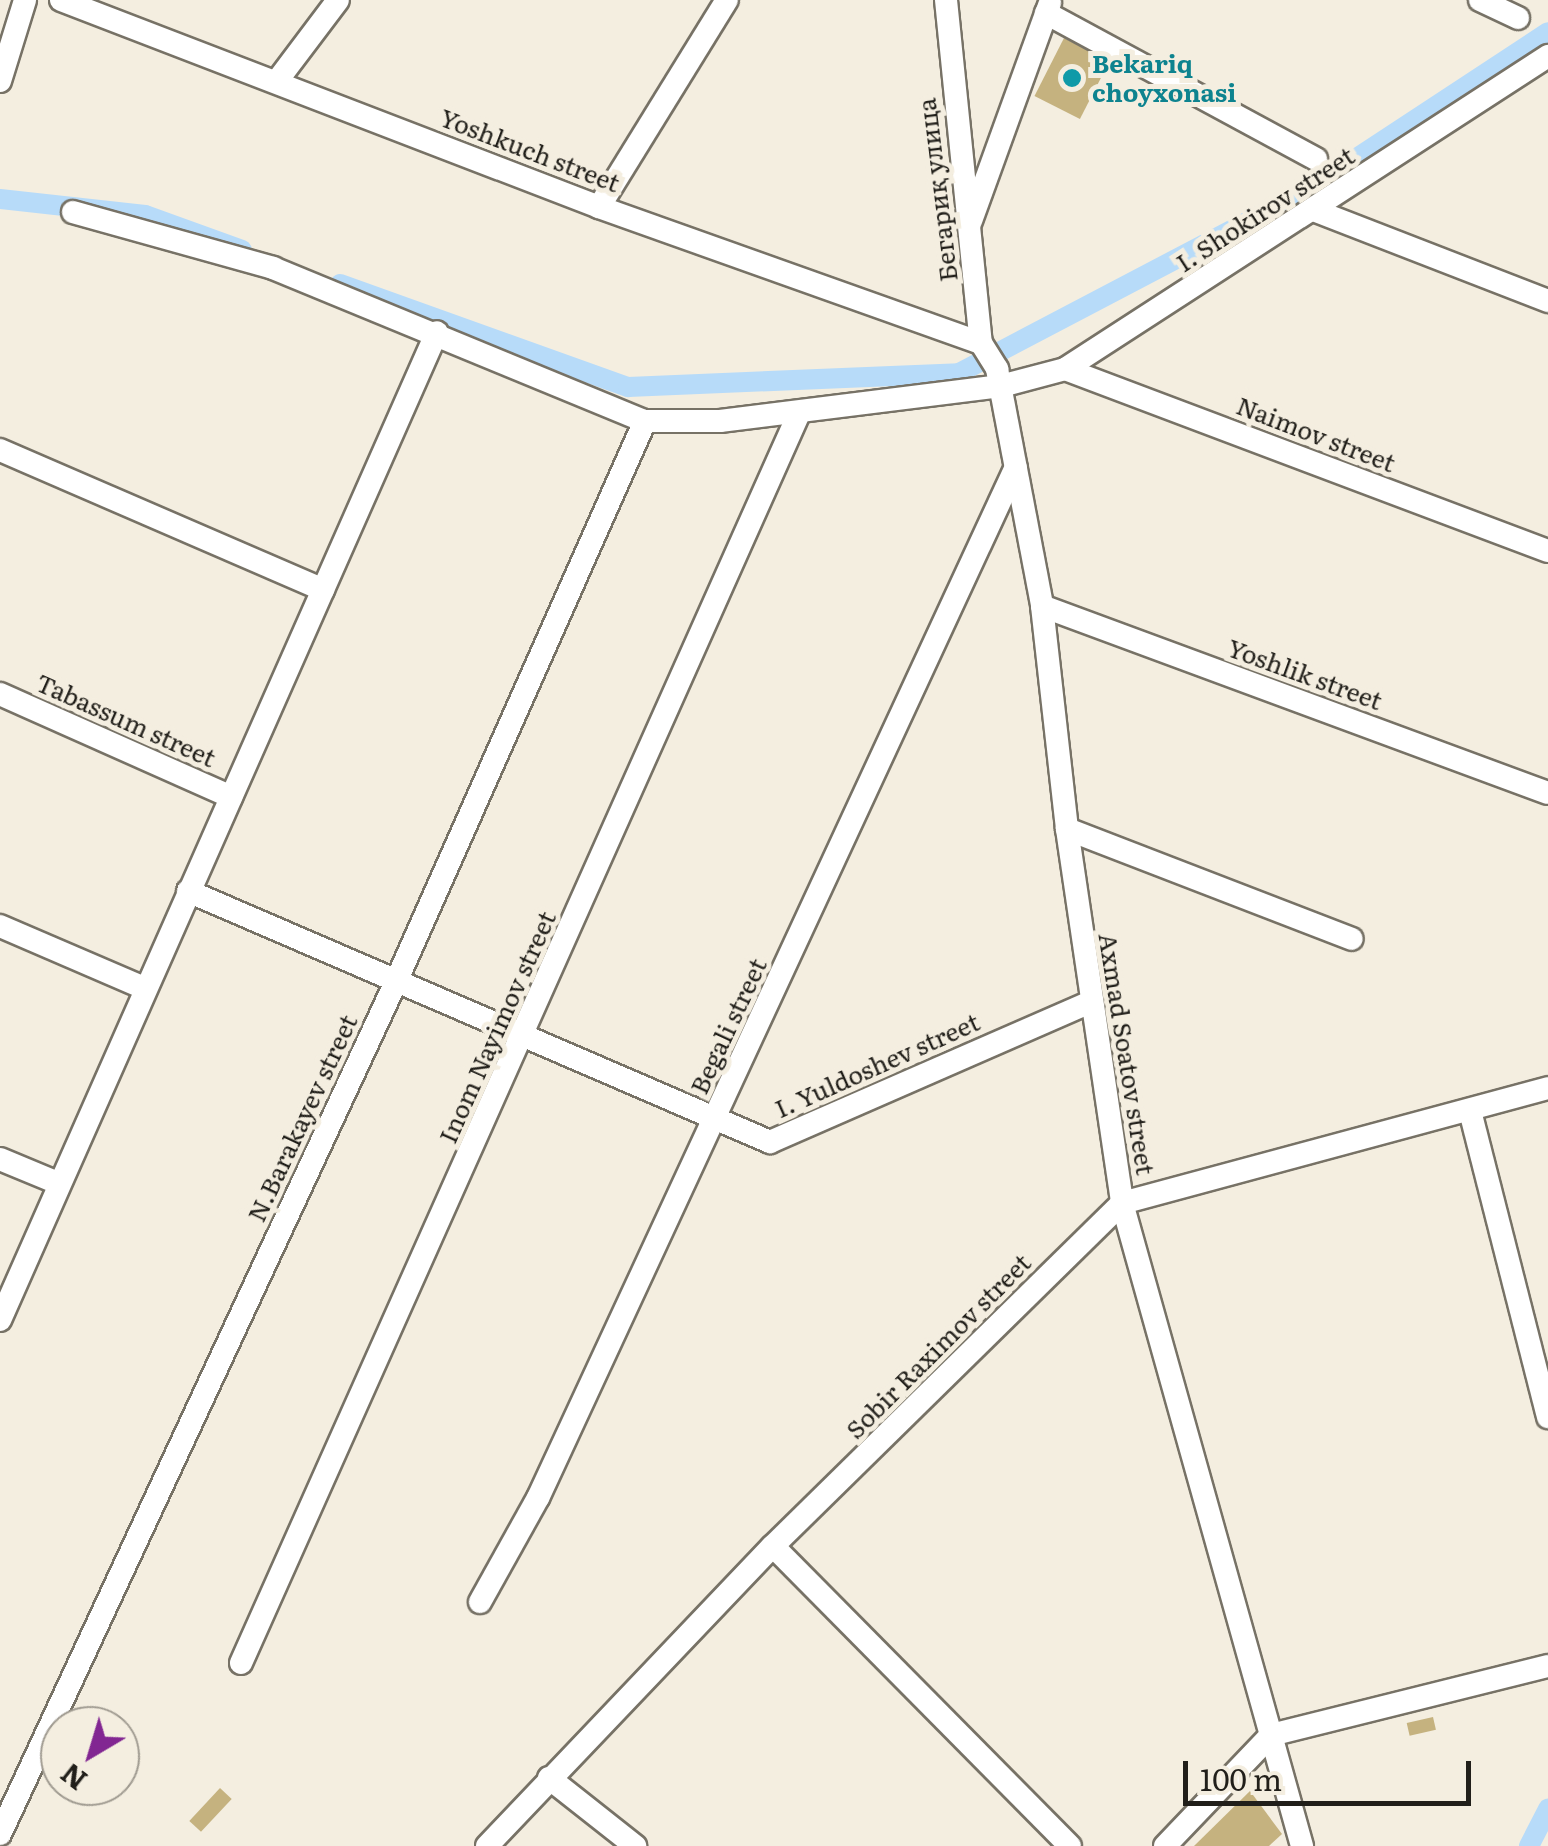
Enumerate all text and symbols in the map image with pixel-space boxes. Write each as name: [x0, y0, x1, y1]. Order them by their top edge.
place label: Bekariq choyxonasi: [1092, 49, 1236, 108]
marker: Bekariq choyxonasi: [1061, 67, 1083, 89]
street label: Бегариқ улица: [911, 96, 963, 284]
street label: Yoshkuch street: [436, 102, 624, 198]
street label: I. Shokirov street: [1170, 140, 1360, 278]
street label: Naimov street: [1232, 390, 1400, 478]
street label: Yoshlik street: [1224, 632, 1386, 716]
street label: Tabassum street: [32, 667, 220, 773]
street label: Inom Nayimov street: [432, 906, 562, 1148]
street label: Axmad Soatov street: [1093, 931, 1161, 1177]
street label: Begali street: [684, 953, 772, 1099]
street label: I. Yuldoshev street: [770, 1006, 984, 1124]
street label: N.Barakayev street: [241, 1010, 363, 1226]
street label: Sobir Raximov street: [839, 1247, 1037, 1445]
north arrow: [40, 1706, 140, 1806]
scale bar: [1188, 1741, 1476, 1803]
text: N: [51, 1754, 95, 1802]
text: 100 m: [1200, 1756, 1282, 1800]

